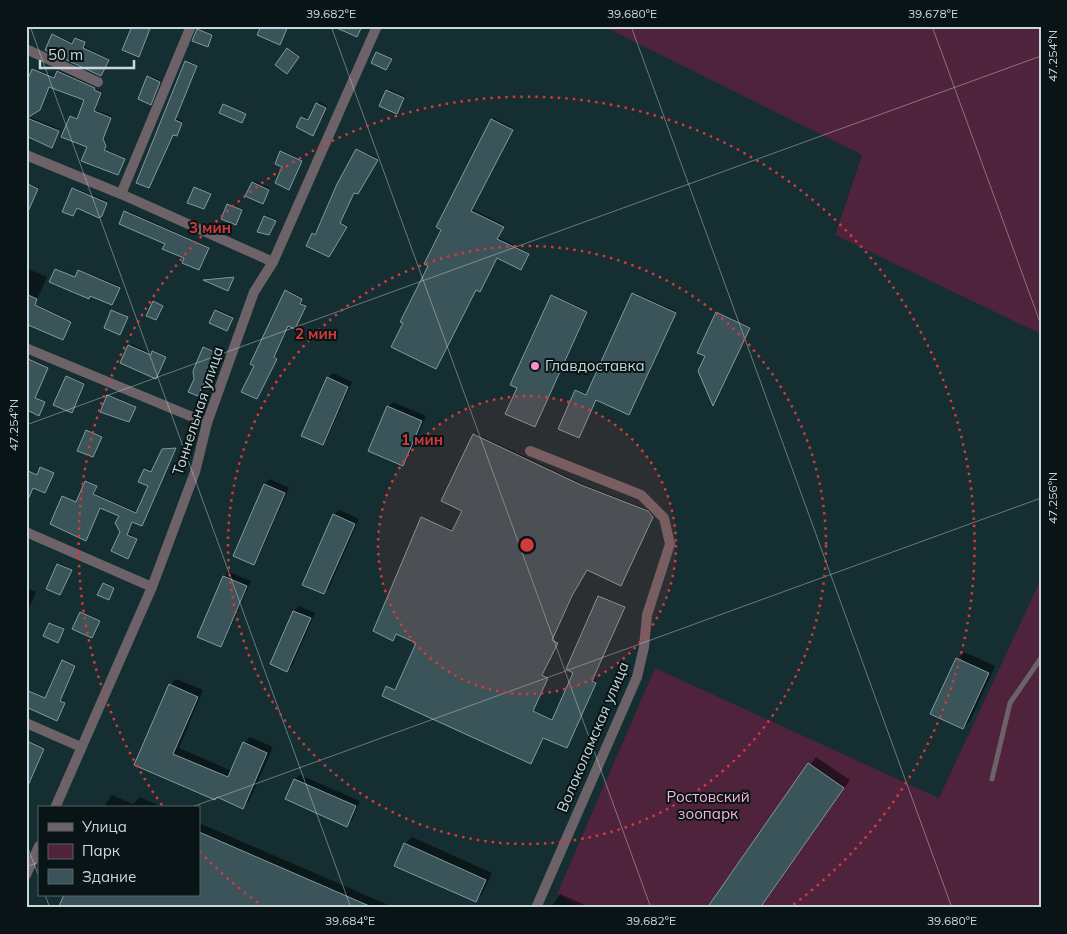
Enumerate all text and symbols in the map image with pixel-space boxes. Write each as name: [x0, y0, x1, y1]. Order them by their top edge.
text: 39.682°E: [306, 6, 356, 21]
text: 39.680°E: [607, 6, 657, 21]
text: 39.678°E: [908, 6, 958, 21]
text: 47.254°N: [1045, 30, 1060, 82]
scale bar: [40, 38, 134, 70]
text: 50 m: [48, 45, 83, 64]
text: 3 мин: [189, 218, 231, 237]
text: 2 мин: [295, 324, 337, 343]
street label: Тоннельная улица: [168, 344, 227, 477]
place label: Главдоставка: [545, 356, 645, 375]
marker: Главдоставка: [529, 360, 541, 372]
text: 47.254°N: [6, 399, 21, 451]
text: 1 мин: [401, 430, 443, 449]
text: 47.256°N: [1045, 472, 1060, 524]
centre of rings: [518, 536, 536, 554]
street label: Волоколамская улица: [552, 659, 633, 815]
park label: Ростовский зоопарк: [666, 787, 750, 823]
legend: [38, 806, 200, 896]
text: Улица: [81, 817, 127, 836]
text: Парк: [82, 841, 121, 860]
text: Здание: [82, 867, 136, 886]
text: 39.684°E: [325, 913, 375, 928]
text: 39.682°E: [626, 913, 676, 928]
text: 39.680°E: [927, 913, 977, 928]

